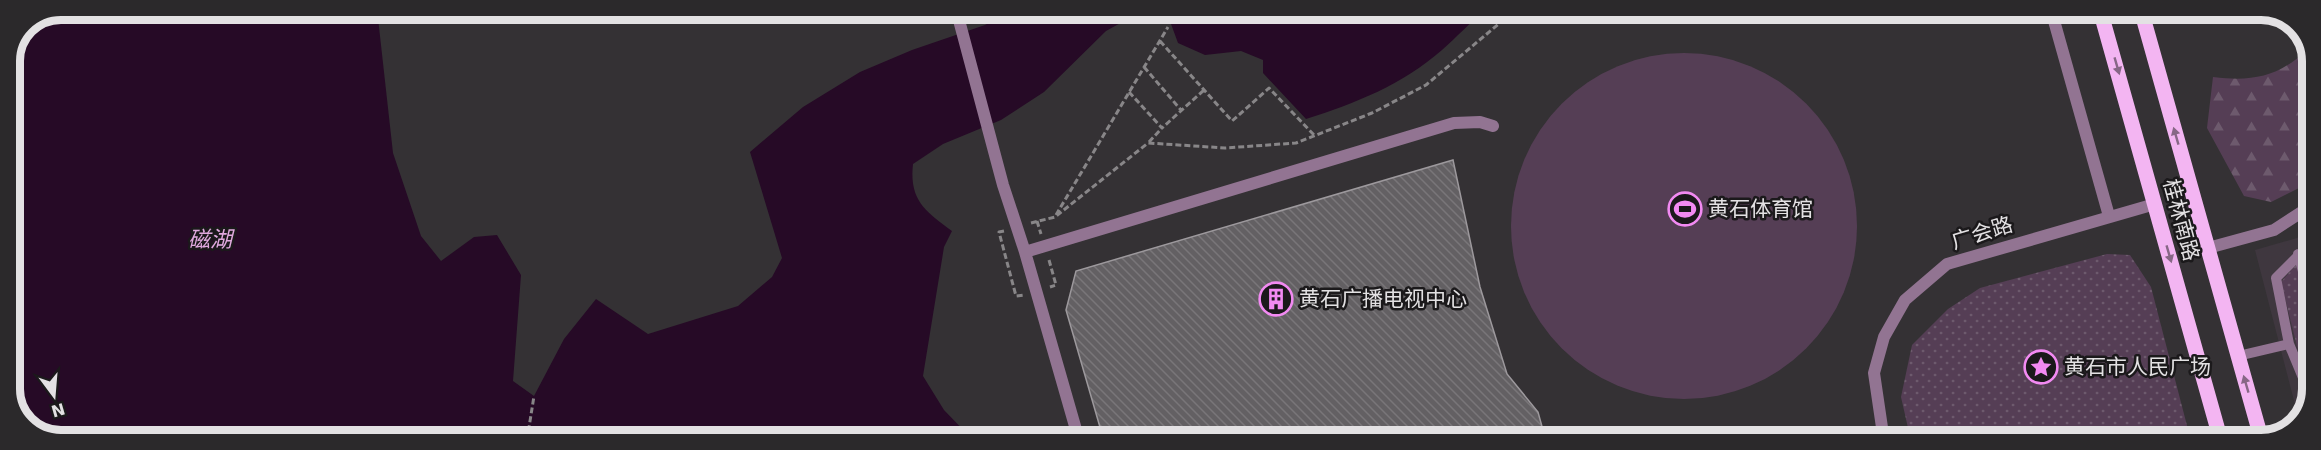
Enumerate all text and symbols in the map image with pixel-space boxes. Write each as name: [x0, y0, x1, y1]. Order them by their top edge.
one-way arrow: [2112, 57, 2122, 75]
one-way arrow: [2171, 127, 2181, 145]
street label: 桂林南路: [2159, 176, 2203, 264]
sports icon: 黄石体育馆: [1667, 191, 1703, 227]
place label: 黄石体育馆: [1708, 197, 1813, 221]
street label: 广会路: [1948, 212, 2016, 254]
water label: 磁湖: [188, 227, 235, 252]
one-way arrow: [2164, 245, 2174, 263]
building icon: 黄石广播电视中心: [1258, 281, 1294, 317]
place label: 黄石广播电视中心: [1299, 287, 1467, 311]
place icon: 黄石市人民广场: [2023, 349, 2059, 385]
place label: 黄石市人民广场: [2064, 355, 2211, 379]
north arrow: [24, 366, 84, 426]
one-way arrow: [2241, 375, 2250, 393]
text: N: [49, 399, 67, 421]

